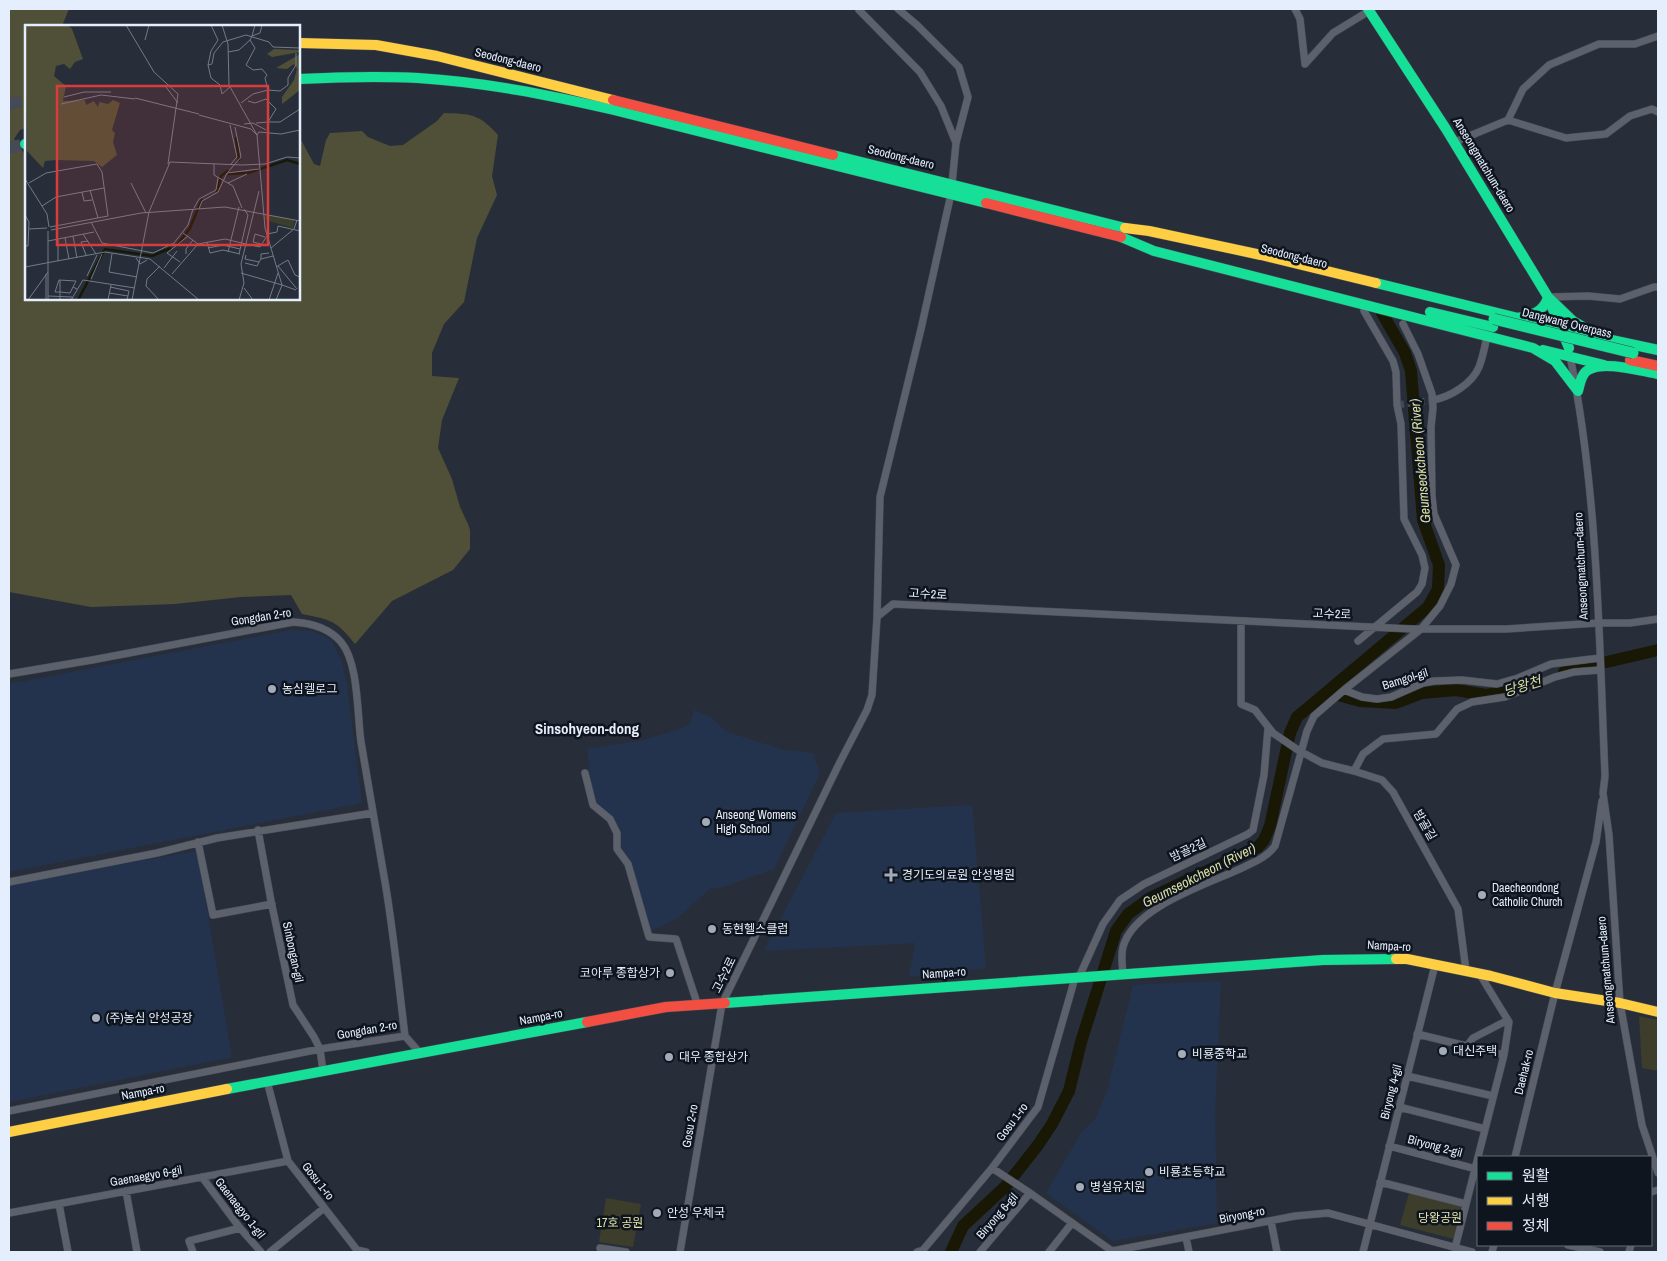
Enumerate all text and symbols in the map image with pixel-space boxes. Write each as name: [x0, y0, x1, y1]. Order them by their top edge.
inset map: [25, 25, 300, 300]
street label: Seodong-daero: [473, 44, 543, 76]
street label: Anseongmatchum-daero: [1449, 114, 1519, 215]
street label: Seodong-daero: [866, 141, 936, 173]
street label: Seodong-daero: [1259, 240, 1329, 272]
street label: Dangwang Overpass: [1520, 304, 1614, 342]
water label: Geumseokcheon (River): [1406, 398, 1434, 524]
street label: Anseongmatchum-daero: [1570, 512, 1592, 621]
street label: 고수2로: [908, 585, 948, 603]
street label: Gongdan 2-ro: [230, 604, 292, 630]
street label: 고수2로: [1312, 605, 1352, 623]
street label: Bamgol-gil: [1380, 664, 1430, 694]
water label: 당왕천: [1501, 671, 1544, 700]
place label: 농심켈로그: [282, 681, 337, 697]
marker: 농심켈로그: [266, 683, 278, 695]
district label: Sinsohyeon-dong: [535, 718, 639, 739]
place label: Anseong Womens High School: [715, 807, 796, 837]
street label: 밤골길: [1410, 807, 1440, 843]
marker: Anseong Womens High School: [700, 816, 712, 828]
street label: 밤골2길: [1167, 835, 1209, 865]
water label: Geumseokcheon (River): [1139, 839, 1259, 911]
place label: 경기도의료원 안성병원: [902, 867, 1015, 883]
marker: 경기도의료원 안성병원: [884, 868, 898, 882]
place label: Daecheondong Catholic Church: [1492, 880, 1563, 910]
marker: Daecheondong Catholic Church: [1476, 889, 1488, 901]
street label: Anseongmatchum-daero: [1593, 916, 1619, 1025]
street label: Sinbongan-gil: [279, 920, 307, 984]
place label: 동현헬스클럽: [722, 921, 788, 937]
marker: 동현헬스클럽: [706, 923, 718, 935]
street label: Nampa-ro: [1367, 937, 1411, 955]
street label: 고수2로: [708, 954, 740, 996]
street label: Nampa-ro: [922, 963, 966, 983]
place label: 코아루 종합상가: [580, 965, 660, 981]
marker: 코아루 종합상가: [664, 967, 676, 979]
street label: Nampa-ro: [518, 1005, 564, 1029]
place label: (주)농심 안성공장: [106, 1010, 193, 1026]
marker: (주)농심 안성공장: [90, 1012, 102, 1024]
street label: Gongdan 2-ro: [336, 1017, 398, 1043]
place label: 대신주택: [1453, 1043, 1497, 1059]
marker: 대신주택: [1437, 1045, 1449, 1057]
place label: 비룡중학교: [1192, 1046, 1247, 1062]
marker: 비룡중학교: [1176, 1048, 1188, 1060]
street label: Daehak-ro: [1511, 1048, 1537, 1096]
place label: 대우 종합상가: [679, 1049, 748, 1065]
marker: 대우 종합상가: [663, 1051, 675, 1063]
street label: Biryong 4-gil: [1376, 1063, 1406, 1121]
street label: Nampa-ro: [120, 1080, 166, 1104]
street label: Gosu 1-ro: [992, 1100, 1032, 1144]
street label: Gosu 2-ro: [678, 1103, 702, 1149]
street label: Biryong 2-gil: [1406, 1131, 1464, 1161]
legend: [1477, 1156, 1652, 1246]
street label: Gosu 1-ro: [298, 1159, 338, 1203]
street label: Gaenaegyo 6-gil: [109, 1162, 183, 1190]
place label: 비룡초등학교: [1159, 1164, 1225, 1180]
text: 원활: [1522, 1165, 1550, 1186]
marker: 비룡초등학교: [1143, 1166, 1155, 1178]
street label: Gaenaegyo 1-gil: [211, 1174, 269, 1242]
place label: 병설유치원: [1090, 1179, 1145, 1195]
marker: 병설유치원: [1074, 1181, 1086, 1193]
street label: Biryong 6-gil: [973, 1190, 1021, 1242]
text: 서행: [1522, 1190, 1550, 1211]
street label: Biryong-ro: [1218, 1203, 1266, 1227]
place label: 안성 우체국: [667, 1205, 725, 1221]
marker: 안성 우체국: [651, 1207, 663, 1219]
park label: 당왕공원: [1418, 1210, 1462, 1226]
park label: 17호 공원: [597, 1215, 643, 1231]
text: 정체: [1522, 1215, 1550, 1236]

